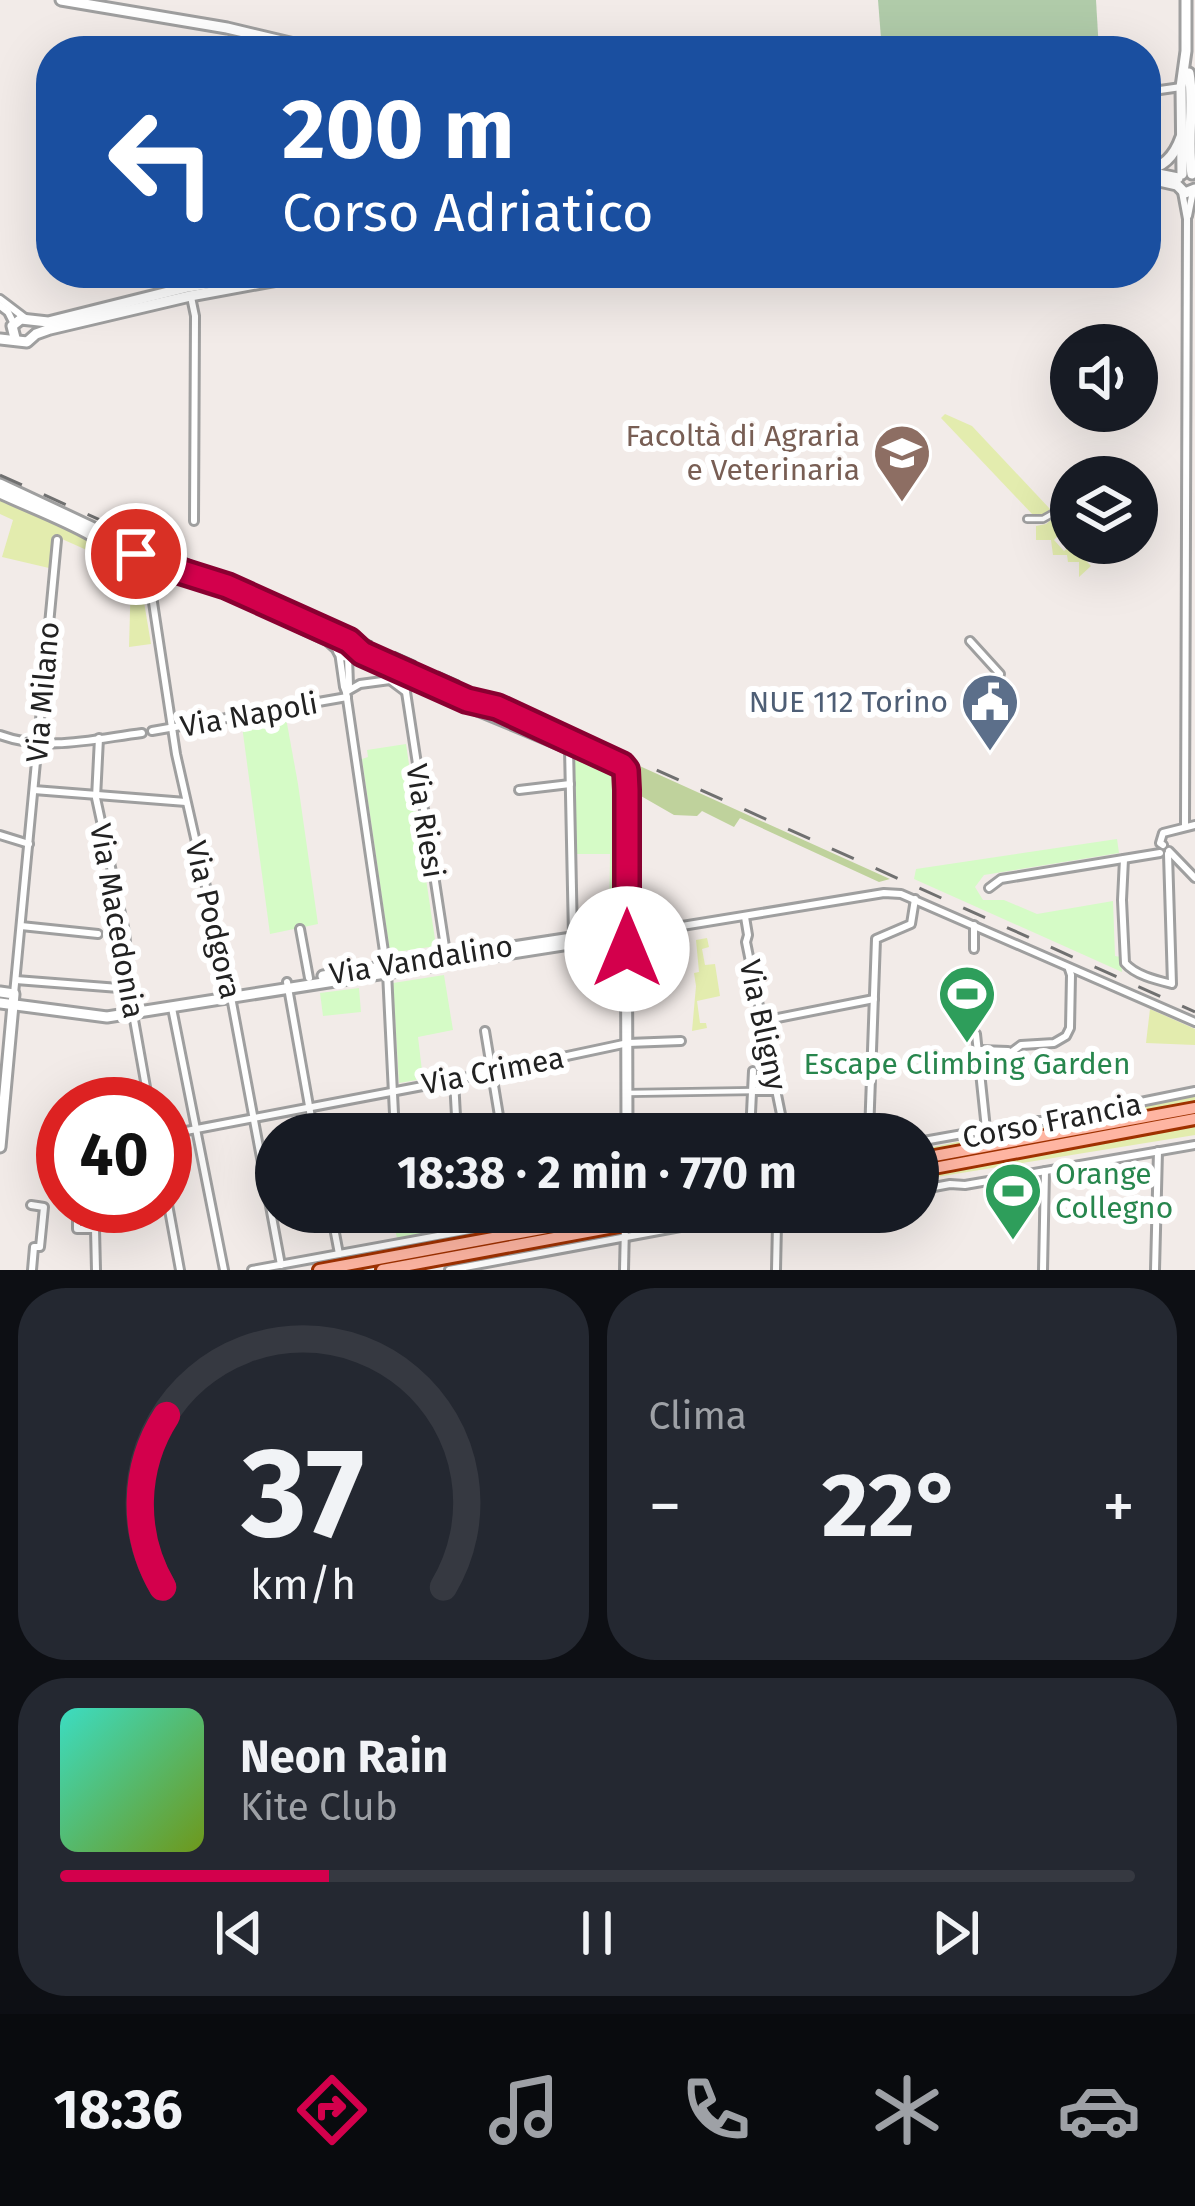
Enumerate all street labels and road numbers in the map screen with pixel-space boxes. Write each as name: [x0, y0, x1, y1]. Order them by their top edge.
street label: Via Milano: [19, 620, 67, 764]
street label: Via Napoli: [178, 685, 320, 745]
street label: Via Riesi: [398, 761, 452, 881]
street label: Via Macedonia: [82, 821, 152, 1021]
street label: Via Podgora: [177, 838, 249, 1002]
street label: Via Vandalino: [327, 928, 515, 992]
street label: Via Bligny: [732, 956, 794, 1094]
street label: Via Crimea: [419, 1040, 567, 1102]
street label: Corso Francia: [959, 1086, 1145, 1156]

